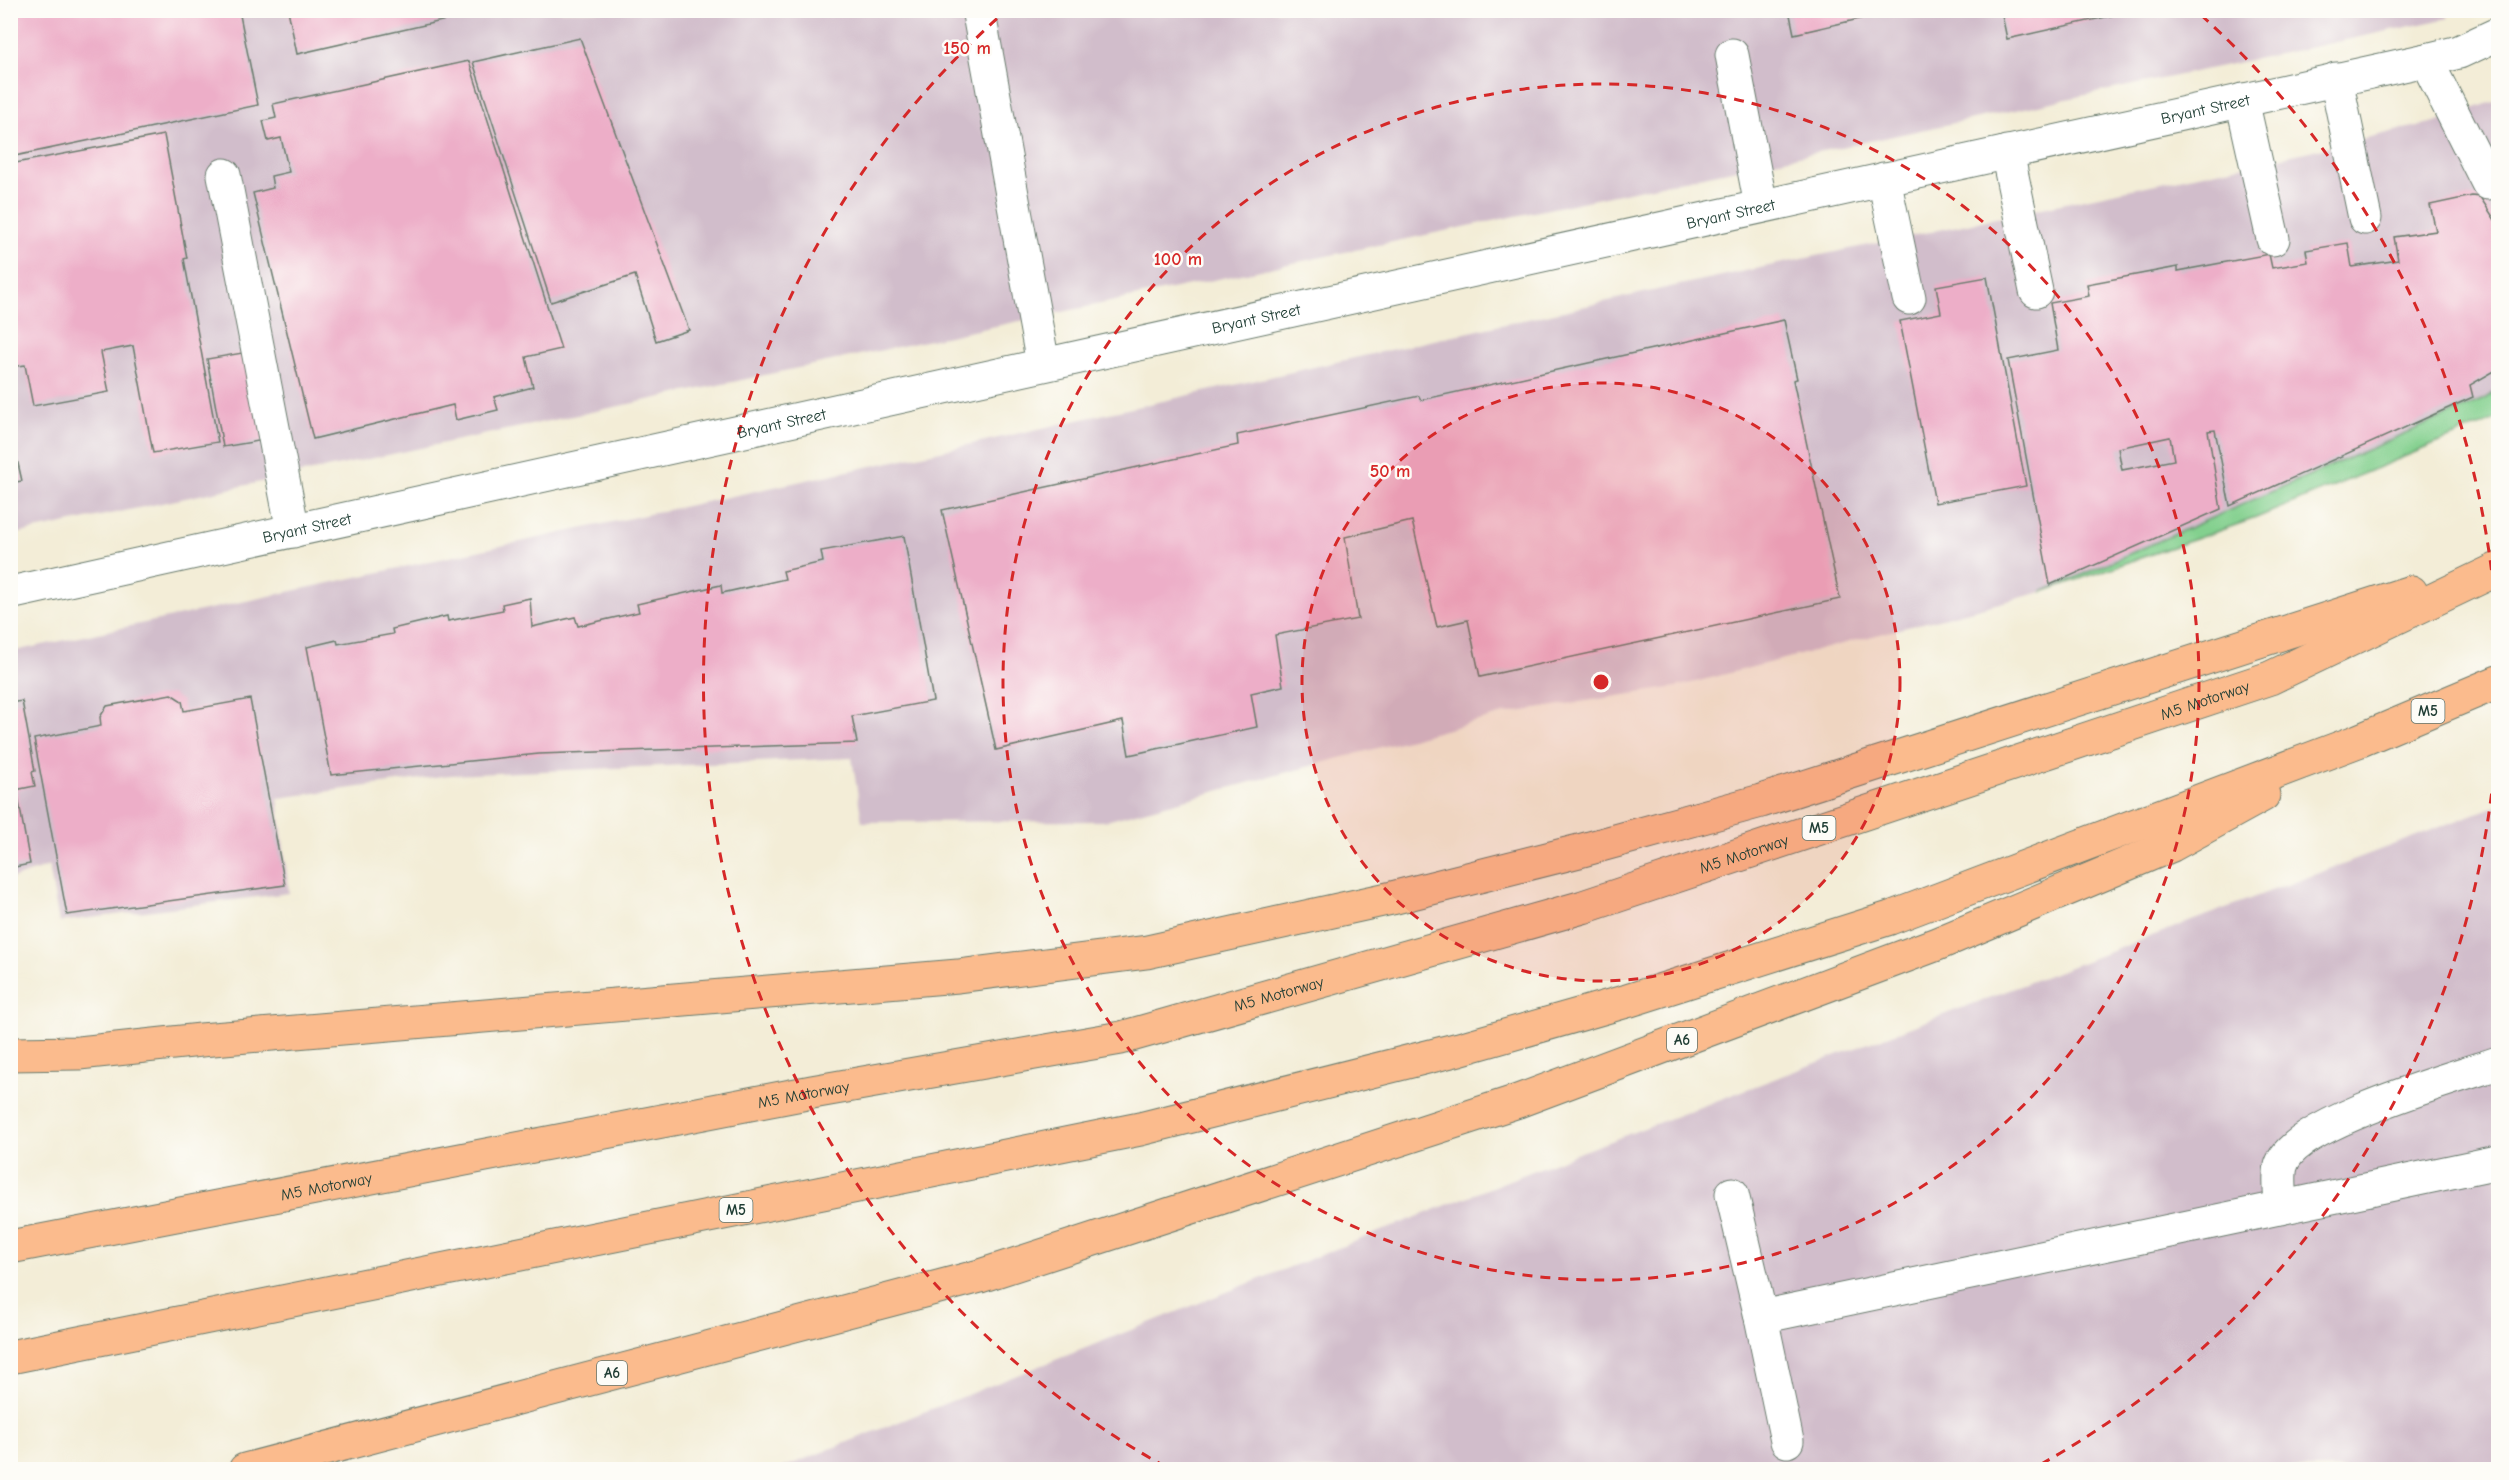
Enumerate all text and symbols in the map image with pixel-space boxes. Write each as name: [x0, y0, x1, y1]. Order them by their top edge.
text: 150 m: [943, 38, 991, 59]
street label: Bryant Street: [2159, 91, 2252, 128]
street label: Bryant Street: [1685, 196, 1777, 233]
text: 100 m: [1154, 249, 1202, 270]
street label: Bryant Street: [1210, 300, 1303, 338]
street label: Bryant Street: [736, 405, 828, 442]
text: 50 m: [1370, 461, 1410, 482]
street label: Bryant Street: [261, 510, 354, 547]
centre of rings: [1591, 672, 1611, 692]
street label: M5 Motorway: [2158, 677, 2253, 724]
road number: M5: [2412, 699, 2444, 723]
road number: M5: [1802, 816, 1836, 840]
street label: M5 Motorway: [1697, 831, 1792, 878]
street label: M5 Motorway: [1231, 973, 1326, 1016]
road number: A6: [1667, 1028, 1697, 1052]
street label: M5 Motorway: [756, 1078, 852, 1112]
street label: M5 Motorway: [279, 1169, 374, 1205]
road number: M5: [720, 1198, 752, 1222]
road number: A6: [597, 1361, 627, 1385]

